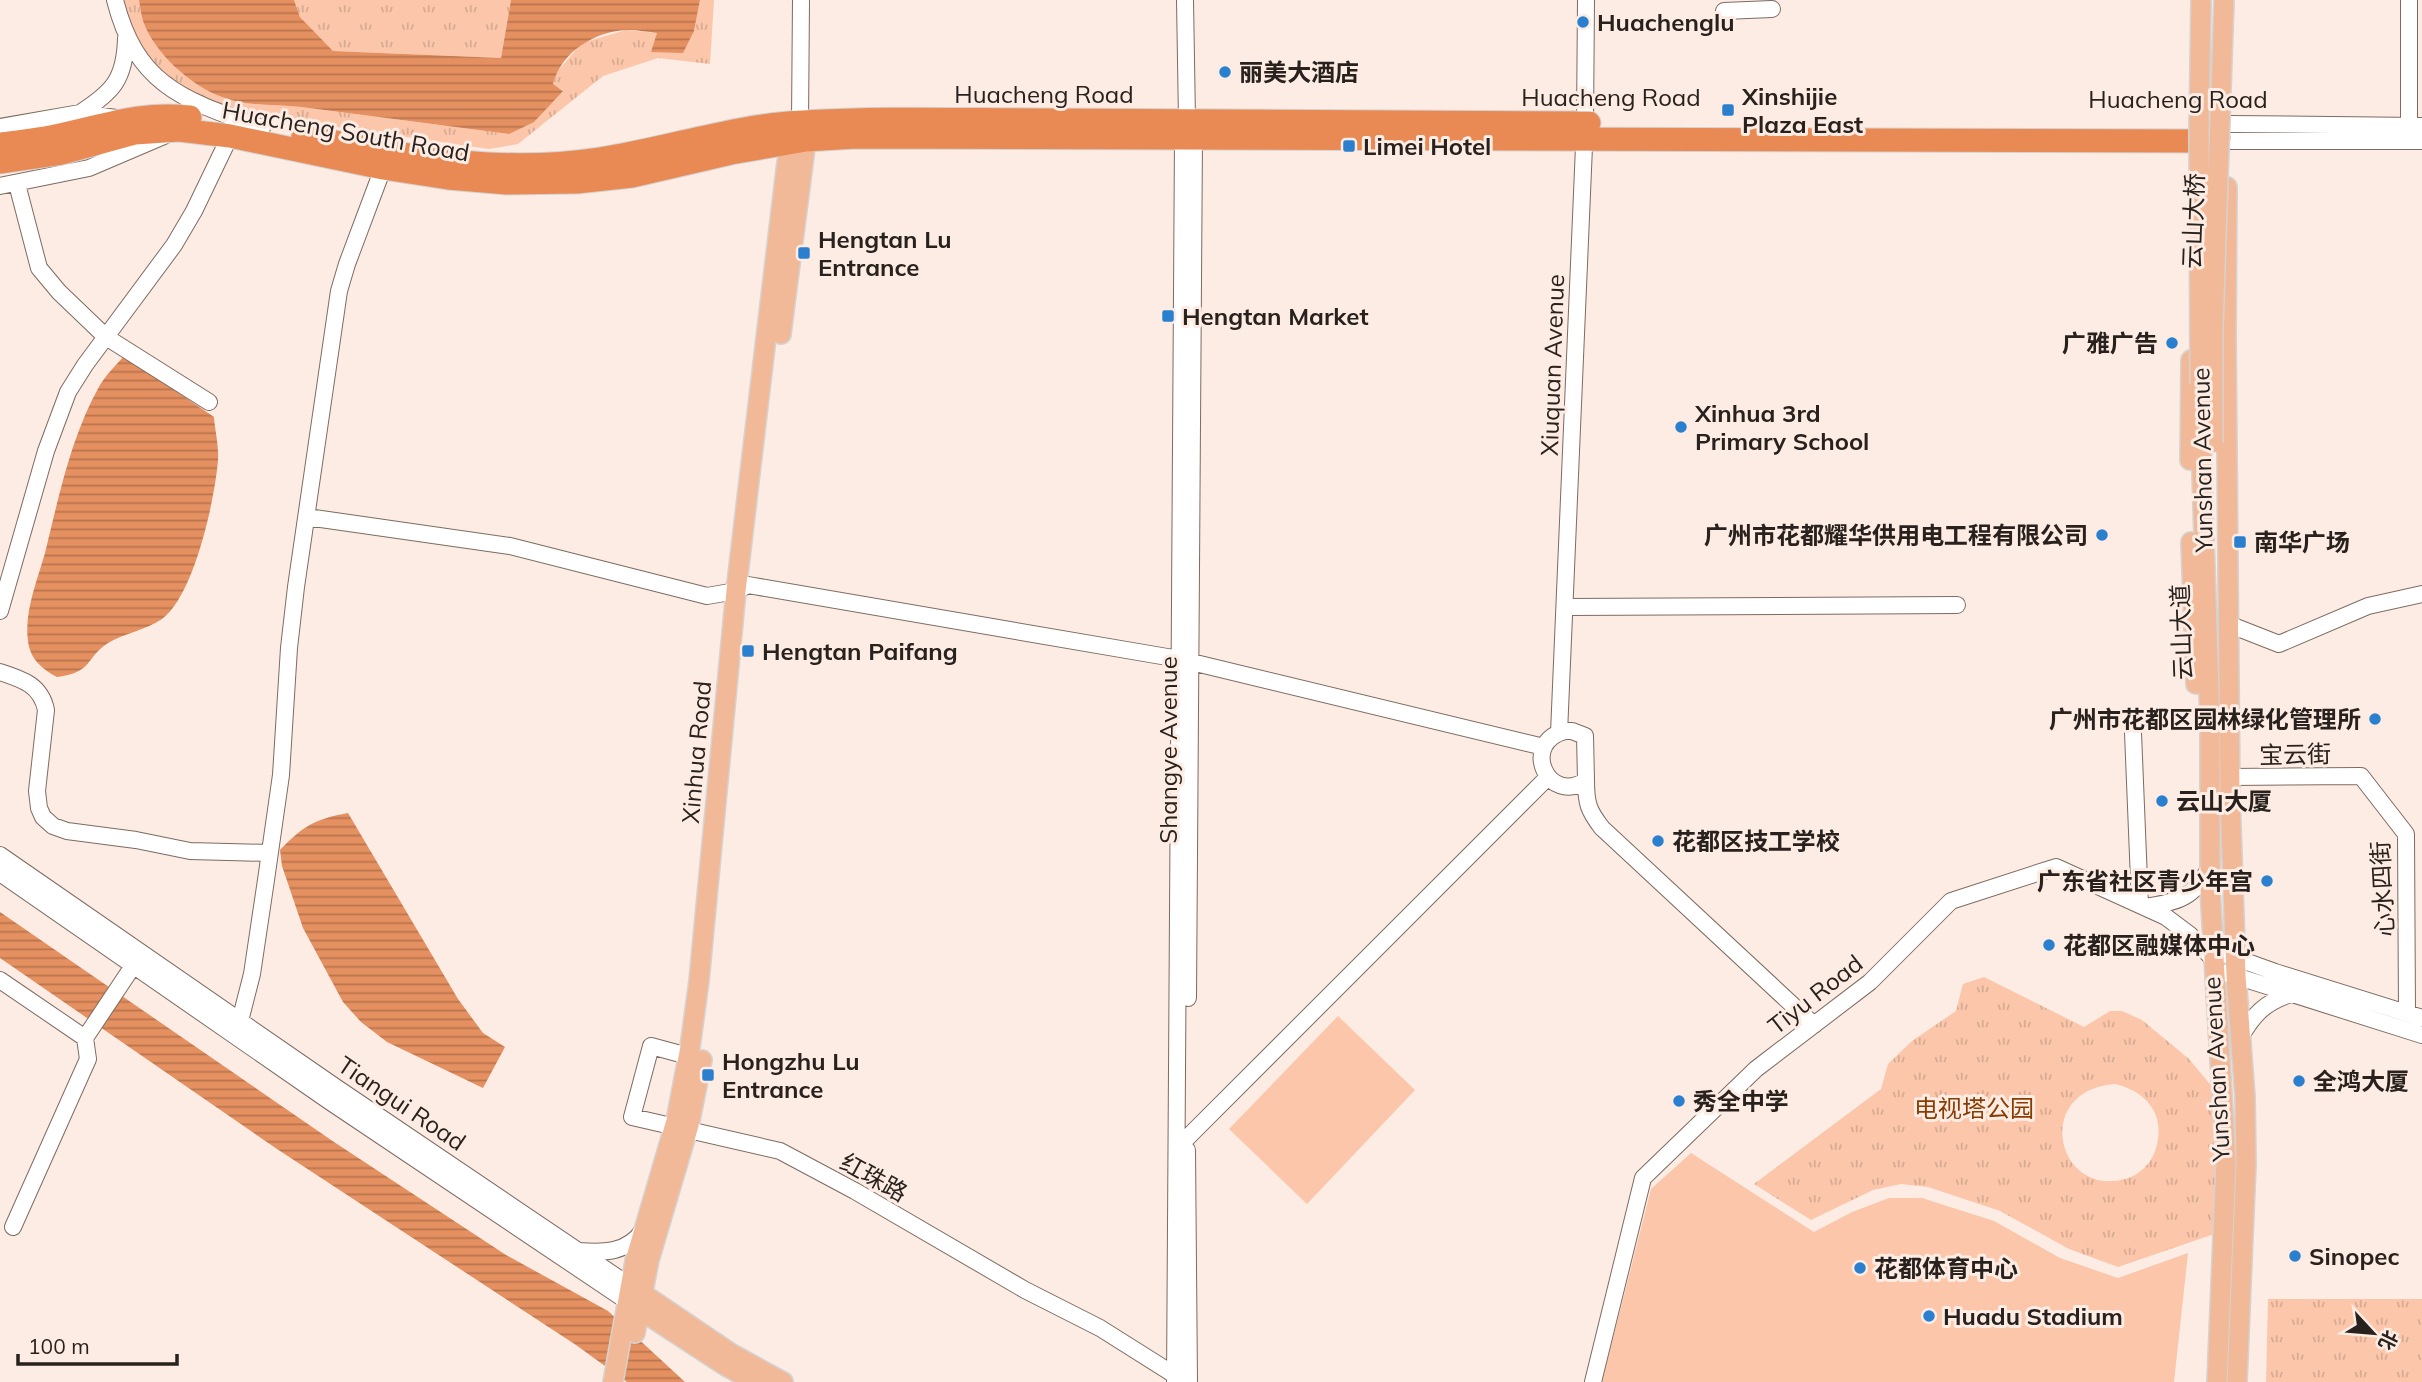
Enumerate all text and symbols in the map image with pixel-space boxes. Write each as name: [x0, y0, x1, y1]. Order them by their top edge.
place label: Huachenglu: [1597, 7, 1734, 37]
marker: Huachenglu: [1575, 14, 1591, 30]
place label: 丽美大酒店: [1239, 57, 1359, 87]
marker: 丽美大酒店: [1217, 64, 1233, 80]
street label: Huacheng Road: [954, 79, 1134, 109]
place label: Xinshijie Plaza East: [1741, 81, 1863, 139]
street label: Huacheng Road: [1521, 82, 1701, 112]
street label: Huacheng Road: [2088, 84, 2268, 114]
street label: Huacheng South Road: [220, 94, 472, 168]
marker: Xinshijie Plaza East: [1720, 102, 1736, 118]
place label: Limei Hotel: [1363, 131, 1491, 161]
marker: Limei Hotel: [1341, 138, 1357, 154]
street label: 云山大桥: [2176, 173, 2210, 269]
place label: Hengtan Lu Entrance: [818, 224, 952, 282]
marker: Hengtan Lu Entrance: [796, 245, 812, 261]
street label: Xiuquan Avenue: [1534, 274, 1570, 456]
place label: Hengtan Market: [1182, 301, 1369, 331]
marker: Hengtan Market: [1160, 308, 1176, 324]
place label: 广雅广告: [2062, 328, 2158, 358]
marker: 广雅广告: [2164, 335, 2180, 351]
street label: Yunshan Avenue: [2185, 367, 2219, 554]
place label: Xinhua 3rd Primary School: [1694, 398, 1869, 456]
marker: Xinhua 3rd Primary School: [1673, 419, 1689, 435]
place label: 广州市花都耀华供用电工程有限公司: [1704, 520, 2088, 550]
marker: 广州市花都耀华供用电工程有限公司: [2094, 527, 2110, 543]
place label: 南华广场: [2254, 527, 2350, 557]
marker: 南华广场: [2232, 534, 2248, 550]
street label: 云山大道: [2164, 584, 2198, 680]
place label: Hengtan Paifang: [762, 636, 958, 666]
marker: Hengtan Paifang: [740, 643, 756, 659]
street label: Shangye Avenue: [1153, 656, 1183, 844]
street label: Xinhua Road: [675, 680, 717, 824]
place label: 广州市花都区园林绿化管理所: [2049, 704, 2361, 734]
marker: 广州市花都区园林绿化管理所: [2367, 711, 2383, 727]
street label: 宝云街: [2259, 738, 2331, 770]
place label: 云山大厦: [2176, 786, 2272, 816]
marker: 云山大厦: [2154, 793, 2170, 809]
place label: 花都区技工学校: [1672, 826, 1840, 856]
marker: 花都区技工学校: [1650, 833, 1666, 849]
street label: 心水四街: [2365, 840, 2399, 938]
place label: 广东省社区青少年宫: [2037, 866, 2253, 896]
marker: 广东省社区青少年宫: [2259, 873, 2275, 889]
place label: 花都区融媒体中心: [2063, 930, 2255, 960]
marker: 花都区融媒体中心: [2041, 937, 2057, 953]
street label: Tiyu Road: [1762, 948, 1868, 1040]
street label: Yunshan Avenue: [2196, 976, 2236, 1163]
place label: Hongzhu Lu Entrance: [722, 1046, 860, 1104]
street label: Tiangui Road: [332, 1049, 472, 1157]
place label: 全鸿大厦: [2313, 1066, 2409, 1096]
marker: Hongzhu Lu Entrance: [700, 1067, 716, 1083]
marker: 全鸿大厦: [2291, 1073, 2307, 1089]
place label: 秀全中学: [1693, 1086, 1789, 1116]
marker: 秀全中学: [1671, 1093, 1687, 1109]
park label: 电视塔公园: [1914, 1093, 2034, 1123]
street label: 红珠路: [835, 1146, 913, 1208]
place label: Sinopec: [2309, 1241, 2400, 1271]
marker: Sinopec: [2287, 1248, 2303, 1264]
place label: 花都体育中心: [1874, 1253, 2018, 1283]
marker: 花都体育中心: [1852, 1260, 1868, 1276]
north arrow: [2338, 1298, 2408, 1368]
place label: Huadu Stadium: [1943, 1301, 2123, 1331]
marker: Huadu Stadium: [1921, 1308, 1937, 1324]
scale bar: [18, 1322, 177, 1366]
text: 北: [2373, 1327, 2403, 1354]
text: 100 m: [28, 1333, 90, 1359]

